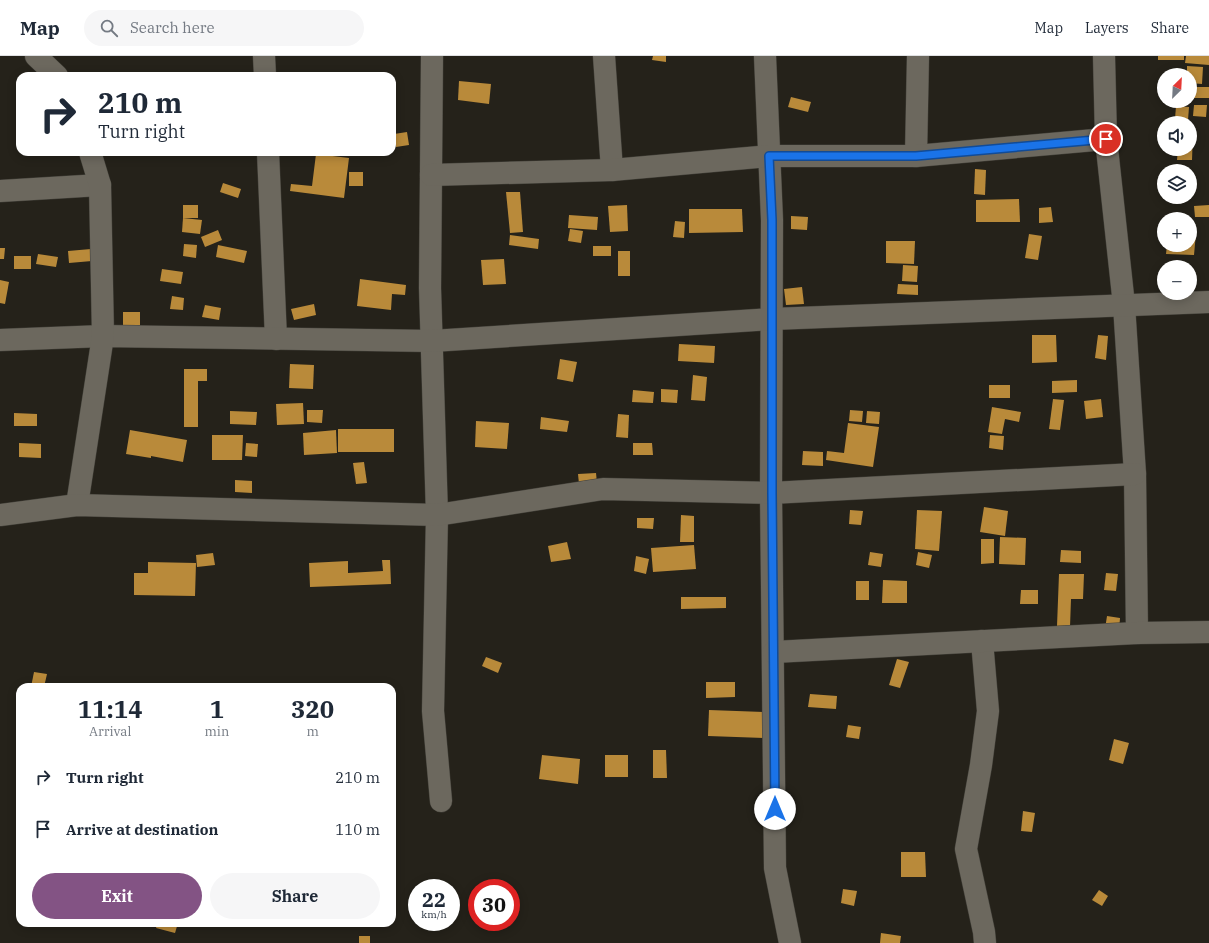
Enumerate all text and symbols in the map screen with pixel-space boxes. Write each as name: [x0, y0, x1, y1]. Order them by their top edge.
search box: [84, 10, 364, 46]
text: Map: [20, 16, 60, 40]
icon: search: [98, 17, 120, 39]
text: Search here: [130, 18, 214, 37]
text: Map: [1035, 19, 1063, 37]
text: Layers: [1085, 19, 1129, 37]
text: Share: [1151, 19, 1189, 37]
north arrow: [1157, 68, 1197, 108]
map controls: [1157, 68, 1197, 300]
text: 210 m: [98, 84, 182, 121]
icon: right: [32, 88, 84, 140]
button: sound: [1157, 116, 1197, 156]
text: Turn right: [98, 120, 185, 143]
pin: [1089, 122, 1123, 156]
icon: arrive: [1095, 128, 1117, 150]
button: layers: [1157, 164, 1197, 204]
button: +: [1157, 212, 1197, 252]
button: −: [1157, 260, 1197, 300]
text: 11:14: [78, 693, 143, 725]
text: 1: [210, 693, 224, 725]
text: 320: [291, 693, 334, 725]
text: Arrival: [89, 723, 131, 740]
text: min: [204, 723, 229, 740]
text: m: [306, 723, 319, 740]
icon: right: [32, 766, 54, 788]
text: Turn right: [66, 768, 144, 787]
text: 210 m: [335, 768, 380, 787]
position arrow: [754, 788, 796, 830]
icon: arrive: [32, 818, 54, 840]
text: Arrive at destination: [66, 820, 218, 839]
text: 110 m: [335, 820, 380, 839]
button: Exit: [32, 873, 202, 919]
button: Share: [210, 873, 380, 919]
speed limit sign: 30: [468, 879, 520, 931]
text: 22: [422, 886, 446, 913]
text: km/h: [421, 908, 447, 921]

